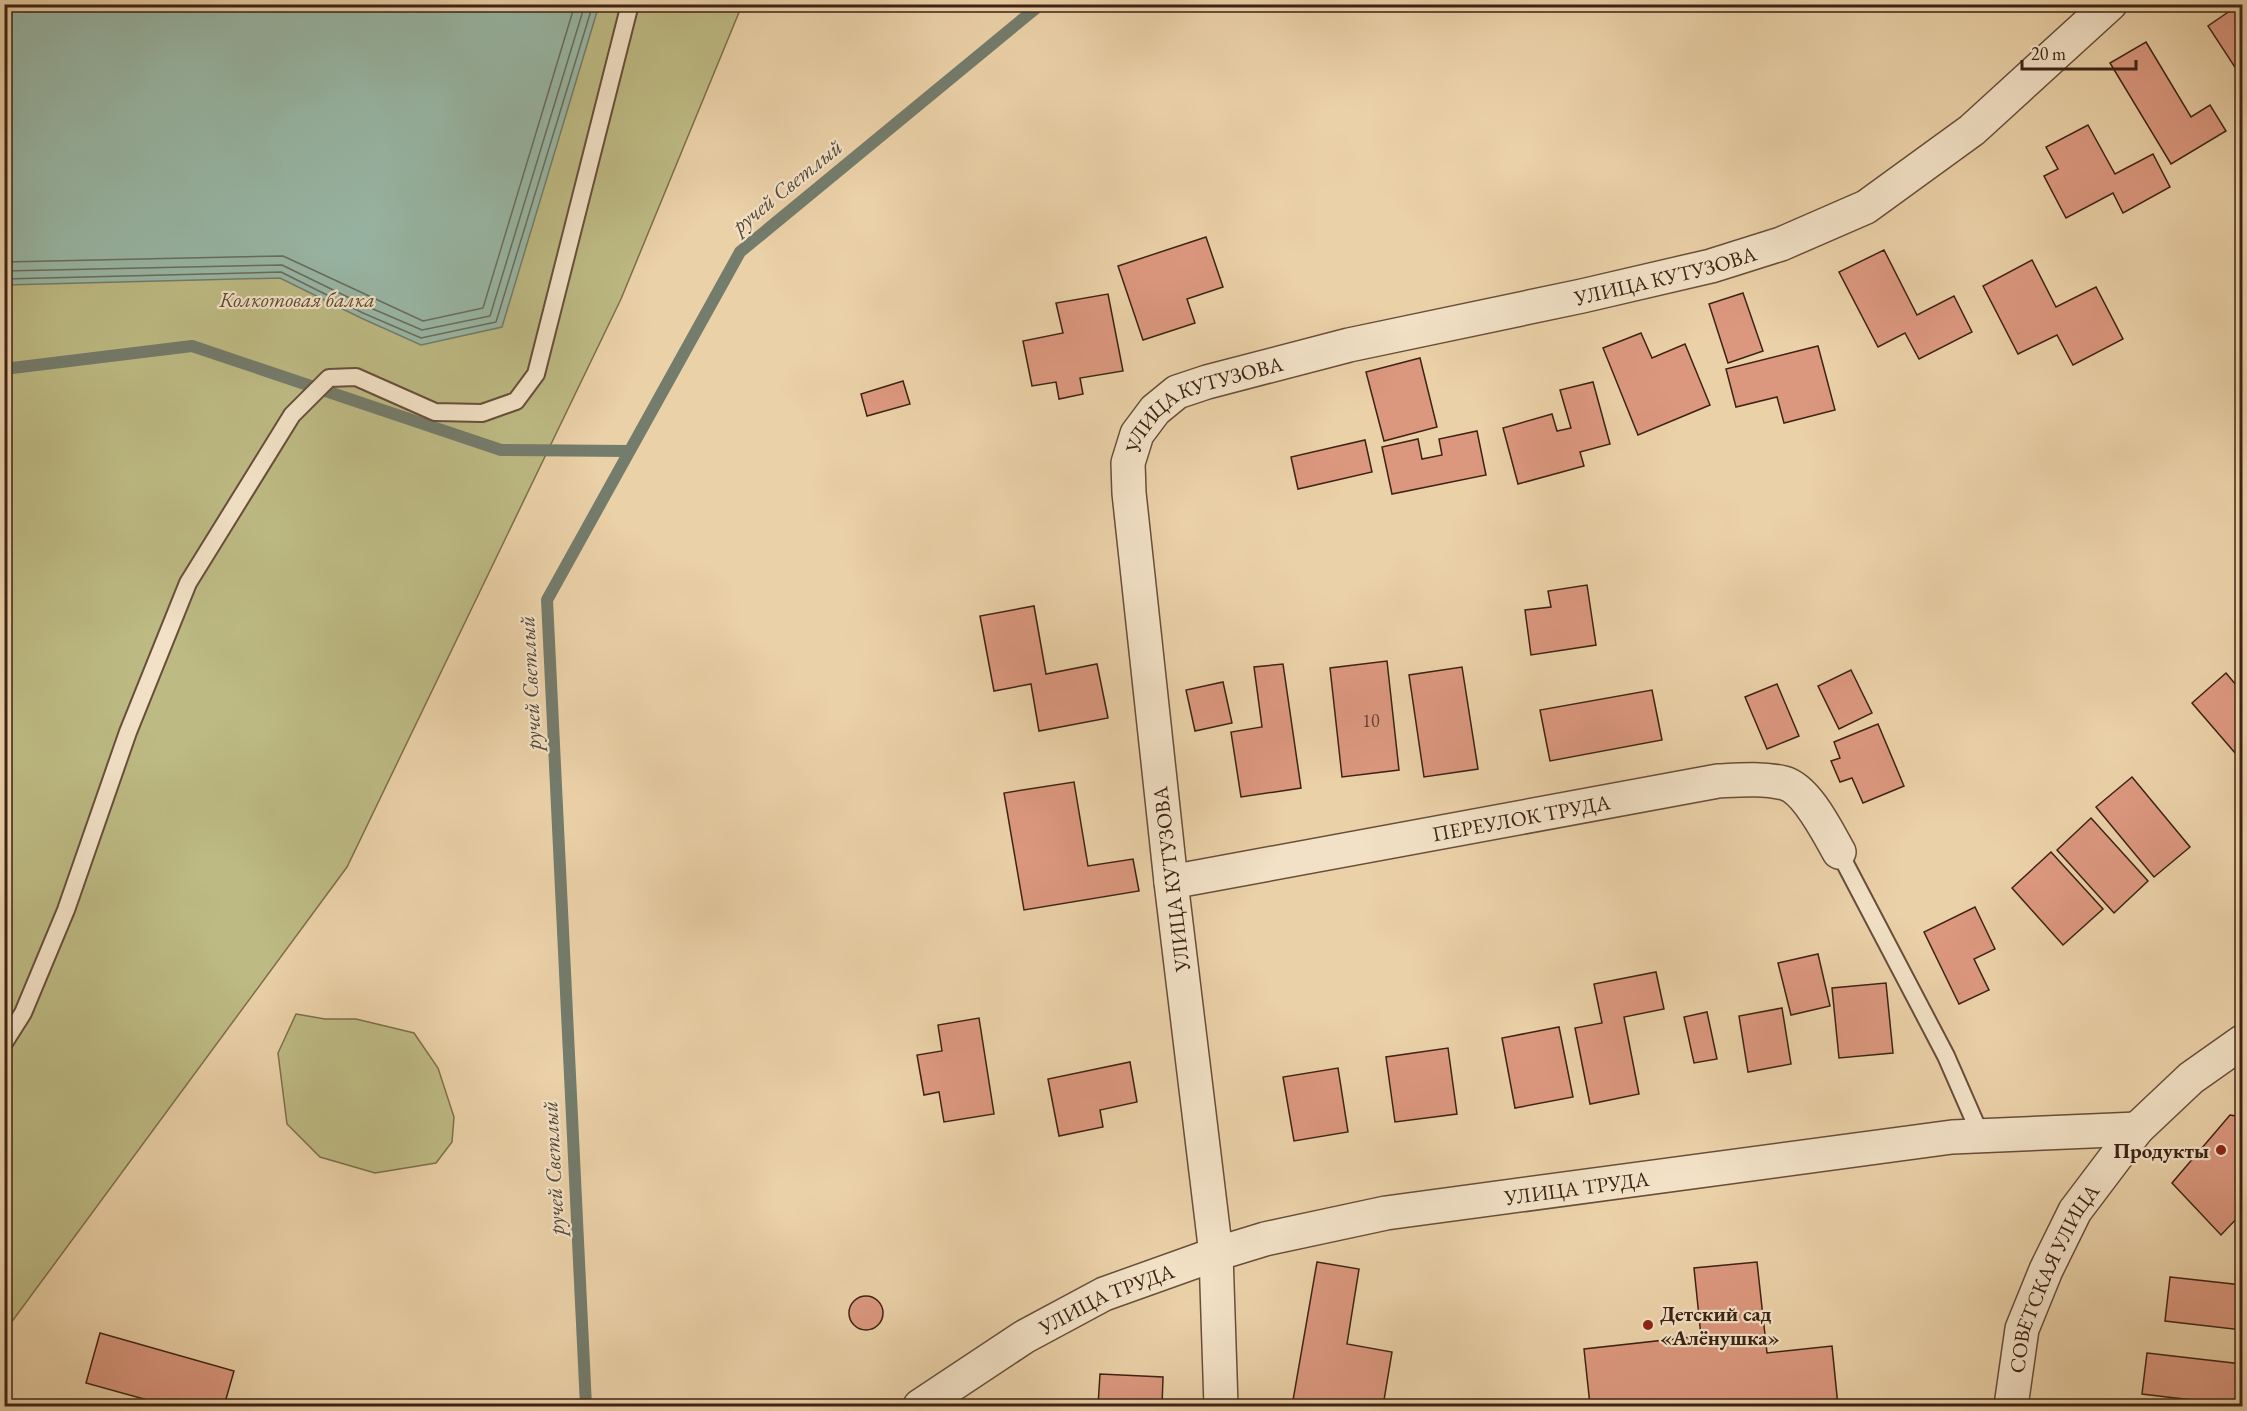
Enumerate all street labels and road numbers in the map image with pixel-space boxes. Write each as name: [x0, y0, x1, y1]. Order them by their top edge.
street label: УЛИЦА КУТУЗОВА: [1571, 239, 1760, 311]
street label: УЛИЦА КУТУЗОВА: [1118, 349, 1286, 457]
street label: УЛИЦА КУТУЗОВА: [1146, 784, 1196, 974]
street label: ПЕРЕУЛОК ТРУДА: [1430, 788, 1613, 847]
street label: УЛИЦА ТРУДА: [1502, 1164, 1651, 1211]
street label: СОВЕТСКАЯ УЛИЦА: [2002, 1178, 2105, 1375]
street label: УЛИЦА ТРУДА: [1033, 1256, 1178, 1341]

